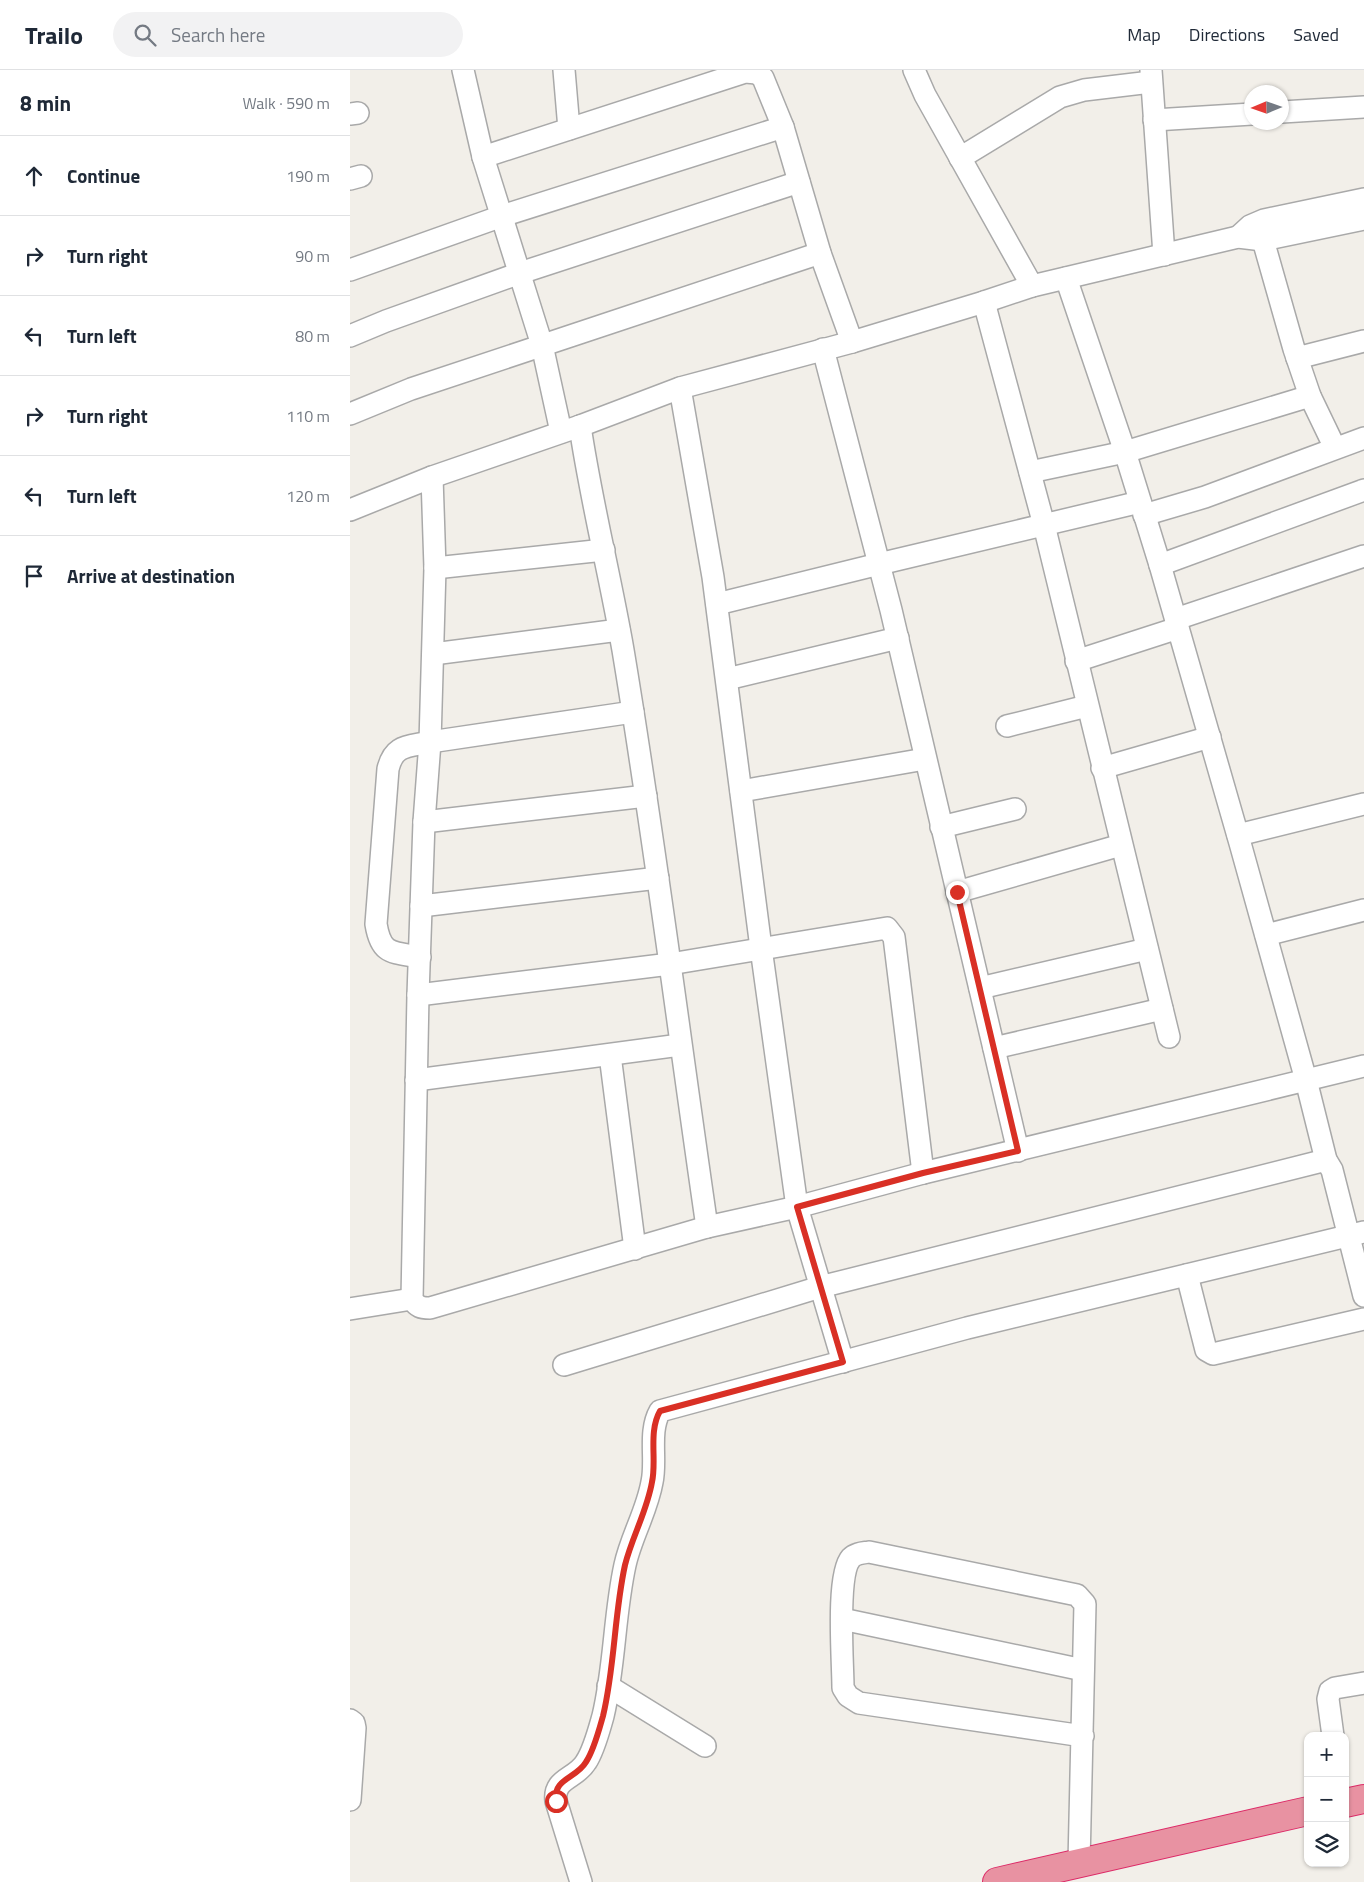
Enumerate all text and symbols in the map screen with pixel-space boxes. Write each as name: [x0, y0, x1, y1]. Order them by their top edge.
search box: [113, 12, 463, 57]
text: Trailo: [25, 17, 83, 53]
text: Search here: [171, 20, 265, 49]
icon: search: [131, 21, 159, 49]
text: Map: [1127, 21, 1161, 48]
text: Directions: [1189, 21, 1265, 48]
text: Saved: [1293, 21, 1339, 48]
north arrow: [1244, 85, 1289, 130]
text: 8 min: [20, 87, 71, 119]
text: Walk · 590 m: [242, 91, 330, 115]
text: Continue: [67, 161, 140, 190]
icon: ahead: [20, 162, 48, 190]
text: 190 m: [286, 164, 330, 188]
text: Turn right: [67, 241, 148, 270]
icon: right: [20, 242, 48, 270]
text: 90 m: [295, 244, 330, 268]
text: Turn left: [67, 321, 137, 350]
icon: left: [20, 322, 48, 350]
text: 80 m: [295, 324, 330, 348]
text: Turn right: [67, 401, 148, 430]
icon: right: [20, 402, 48, 430]
text: 110 m: [286, 404, 330, 428]
text: Turn left: [67, 481, 137, 510]
icon: left: [20, 482, 48, 510]
text: 120 m: [286, 484, 330, 508]
text: Arrive at destination: [67, 561, 235, 590]
icon: arrive: [20, 562, 48, 590]
route end: [946, 881, 969, 904]
map controls: [1304, 1732, 1349, 1867]
button: +: [1304, 1732, 1349, 1777]
button: −: [1304, 1777, 1349, 1822]
route start: [545, 1790, 568, 1813]
button: layers: [1304, 1822, 1349, 1867]

